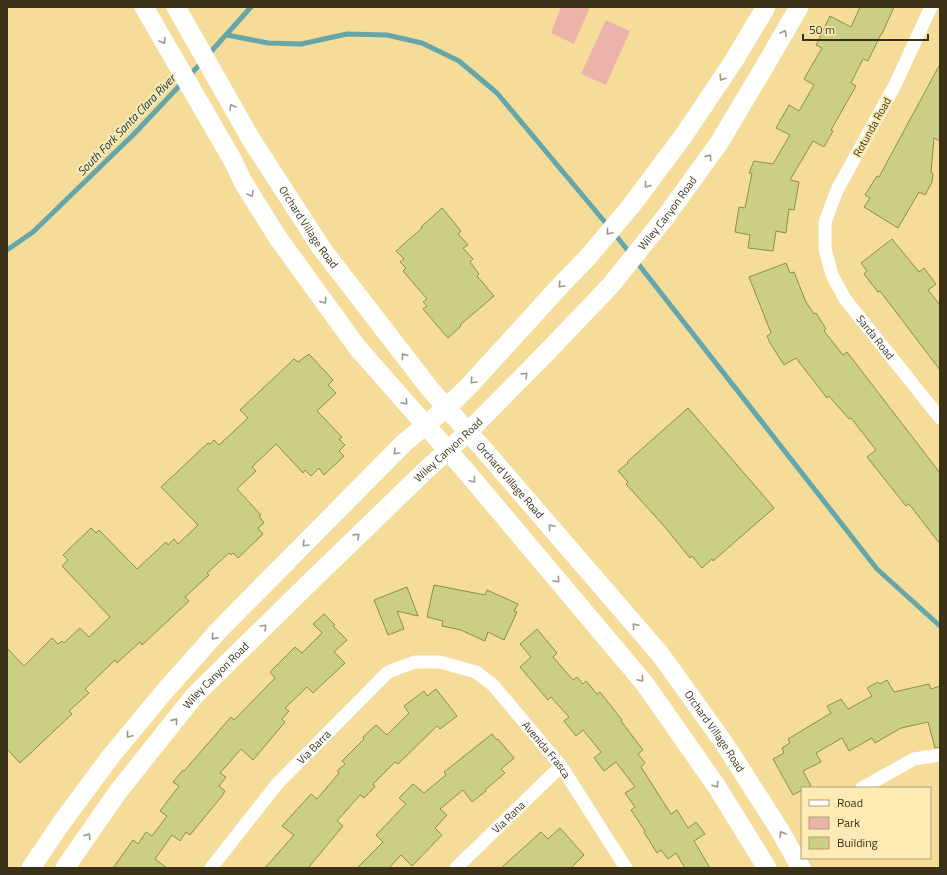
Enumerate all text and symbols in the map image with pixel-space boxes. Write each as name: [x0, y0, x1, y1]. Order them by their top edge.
scale bar: [803, 16, 928, 42]
text: 50 m: [809, 20, 835, 39]
one-way arrow: [779, 30, 786, 37]
one-way arrow: [159, 37, 166, 44]
water label: South Fork Santa Clara River: [72, 68, 181, 180]
one-way arrow: [720, 74, 727, 81]
street label: Rotunda Road: [849, 94, 895, 160]
one-way arrow: [230, 104, 237, 111]
one-way arrow: [704, 154, 712, 161]
street label: Wiley Canyon Road: [634, 173, 700, 253]
one-way arrow: [645, 180, 652, 187]
street label: Orchard Village Road: [275, 183, 342, 272]
one-way arrow: [246, 190, 253, 197]
one-way arrow: [607, 227, 614, 234]
one-way arrow: [558, 280, 566, 288]
one-way arrow: [319, 297, 327, 304]
street label: Sarda Road: [853, 311, 898, 363]
one-way arrow: [402, 353, 409, 360]
one-way arrow: [520, 372, 528, 380]
one-way arrow: [470, 376, 478, 384]
one-way arrow: [401, 397, 408, 405]
street label: Wiley Canyon Road: [410, 414, 486, 486]
street label: Orchard Village Road: [473, 439, 548, 522]
one-way arrow: [393, 447, 401, 455]
one-way arrow: [469, 476, 476, 483]
one-way arrow: [548, 525, 555, 532]
one-way arrow: [352, 534, 360, 541]
one-way arrow: [302, 539, 310, 547]
one-way arrow: [553, 575, 560, 582]
one-way arrow: [633, 623, 640, 630]
one-way arrow: [259, 624, 267, 632]
one-way arrow: [211, 632, 218, 639]
street label: Wiley Canyon Road: [179, 638, 253, 712]
one-way arrow: [637, 674, 644, 681]
street label: Orchard Village Road: [681, 687, 749, 775]
street label: Avenida Frasca: [518, 717, 575, 782]
one-way arrow: [170, 719, 177, 726]
street label: Via Barra: [293, 726, 335, 768]
one-way arrow: [126, 730, 133, 738]
one-way arrow: [711, 781, 719, 788]
legend: [801, 787, 931, 859]
text: Road: [837, 793, 863, 812]
street label: Via Rana: [488, 797, 529, 837]
text: Park: [837, 813, 860, 832]
one-way arrow: [779, 831, 786, 838]
one-way arrow: [83, 833, 91, 840]
text: Building: [837, 833, 878, 852]

